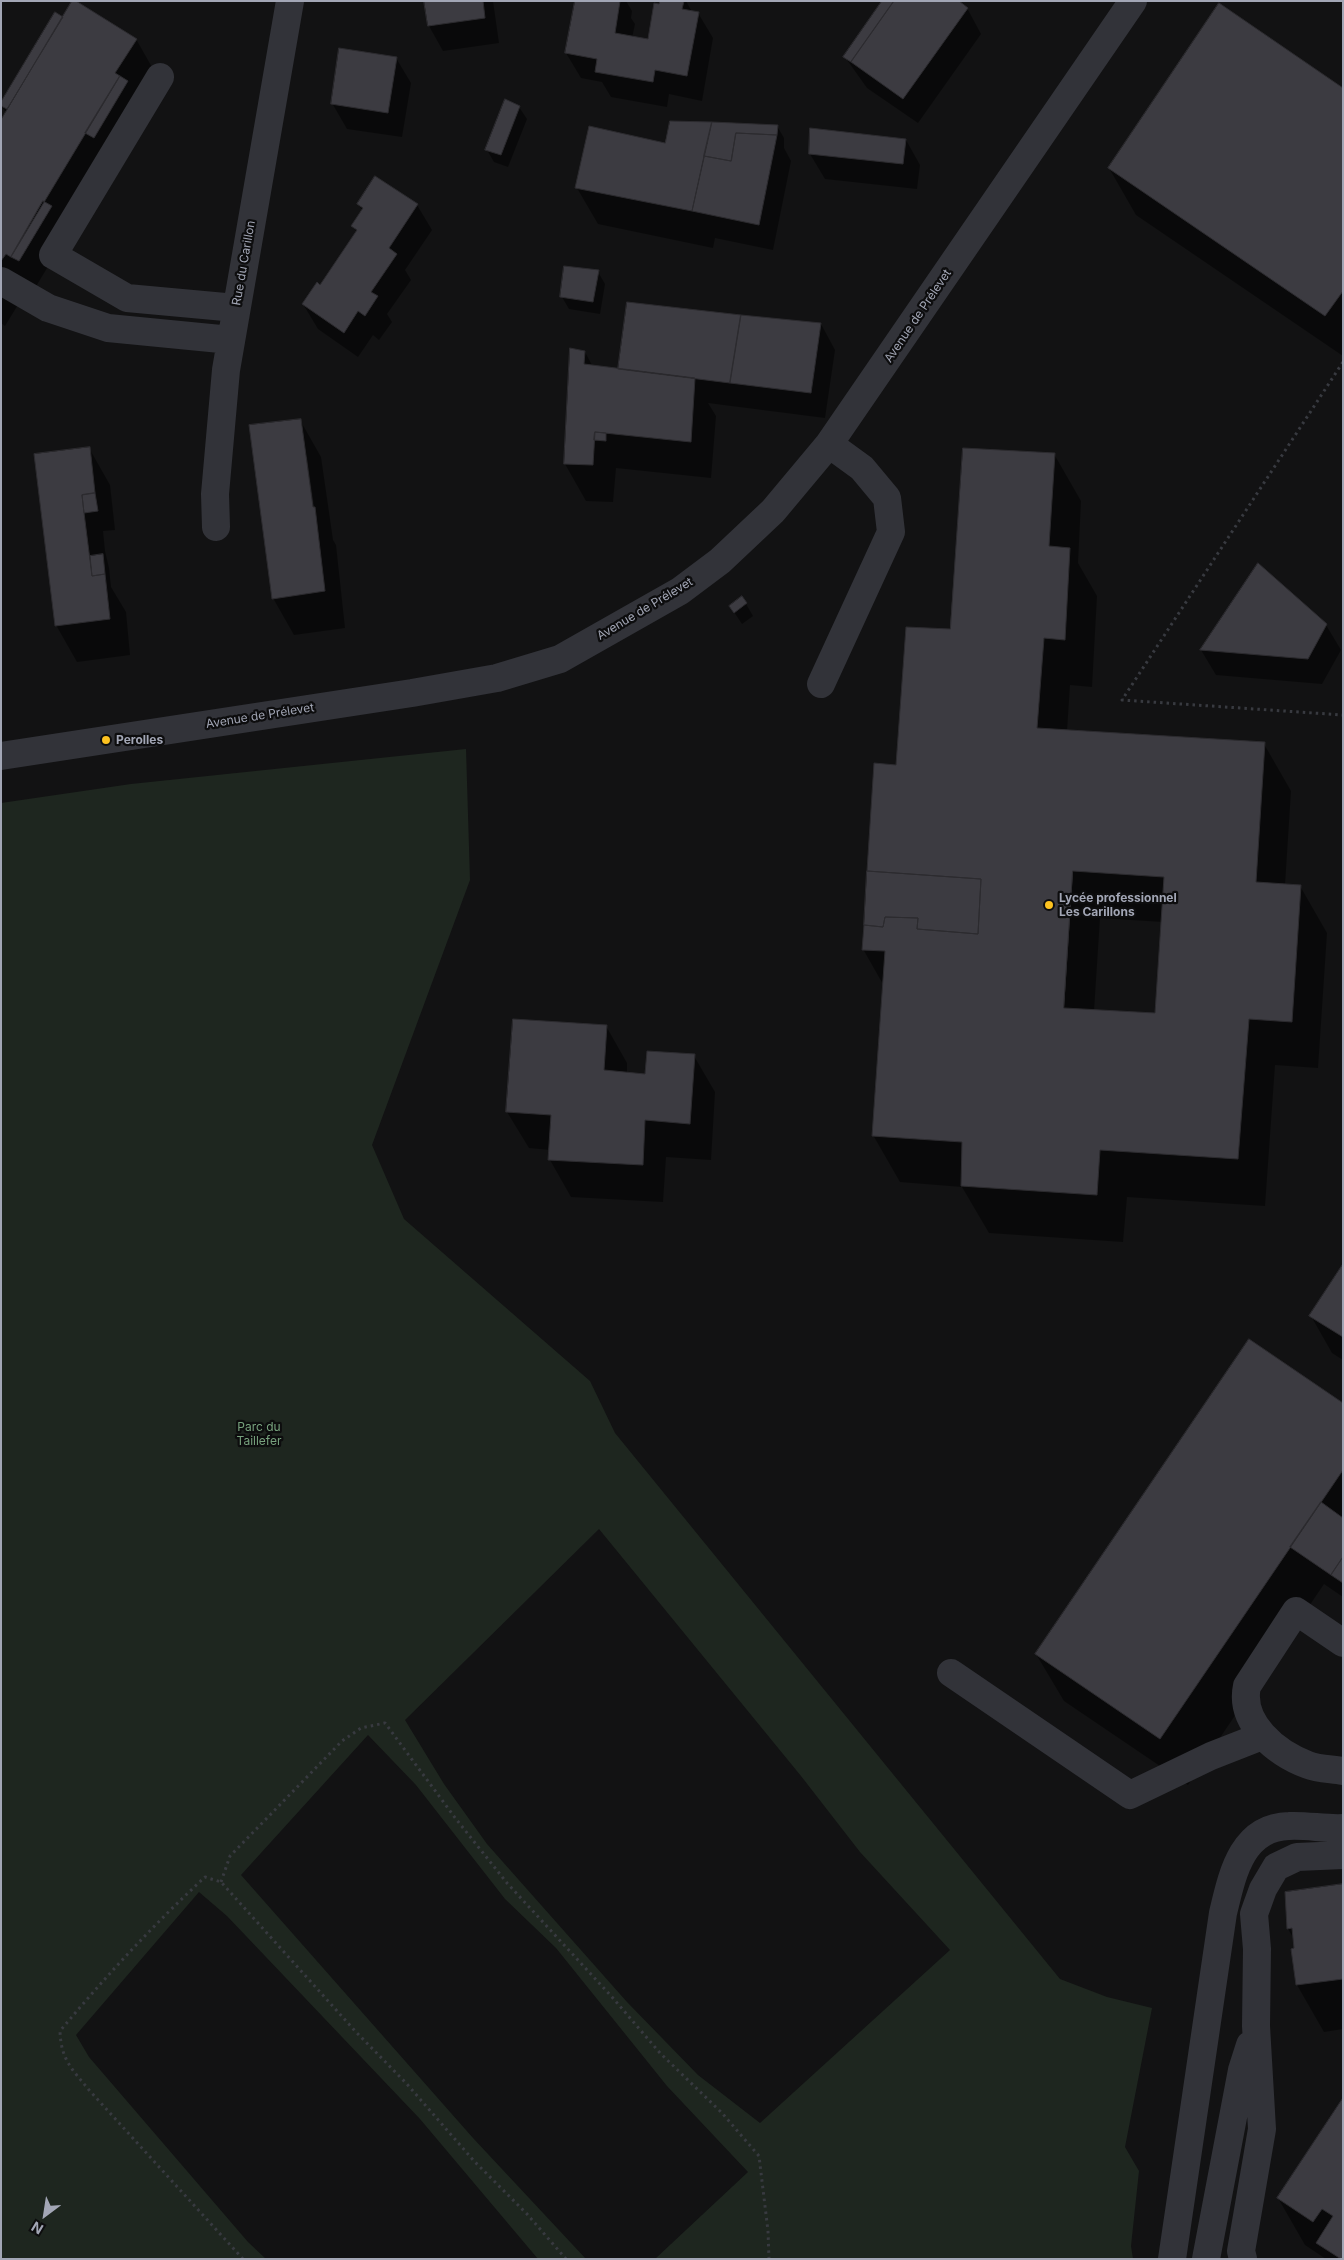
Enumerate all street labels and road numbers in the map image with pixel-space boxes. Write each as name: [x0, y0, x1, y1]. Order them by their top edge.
street label: Rue du Carillon: [229, 219, 259, 307]
street label: Avenue de Prélevet: [881, 267, 955, 365]
street label: Avenue de Prélevet: [594, 575, 696, 643]
street label: Avenue de Prélevet: [205, 700, 315, 732]

